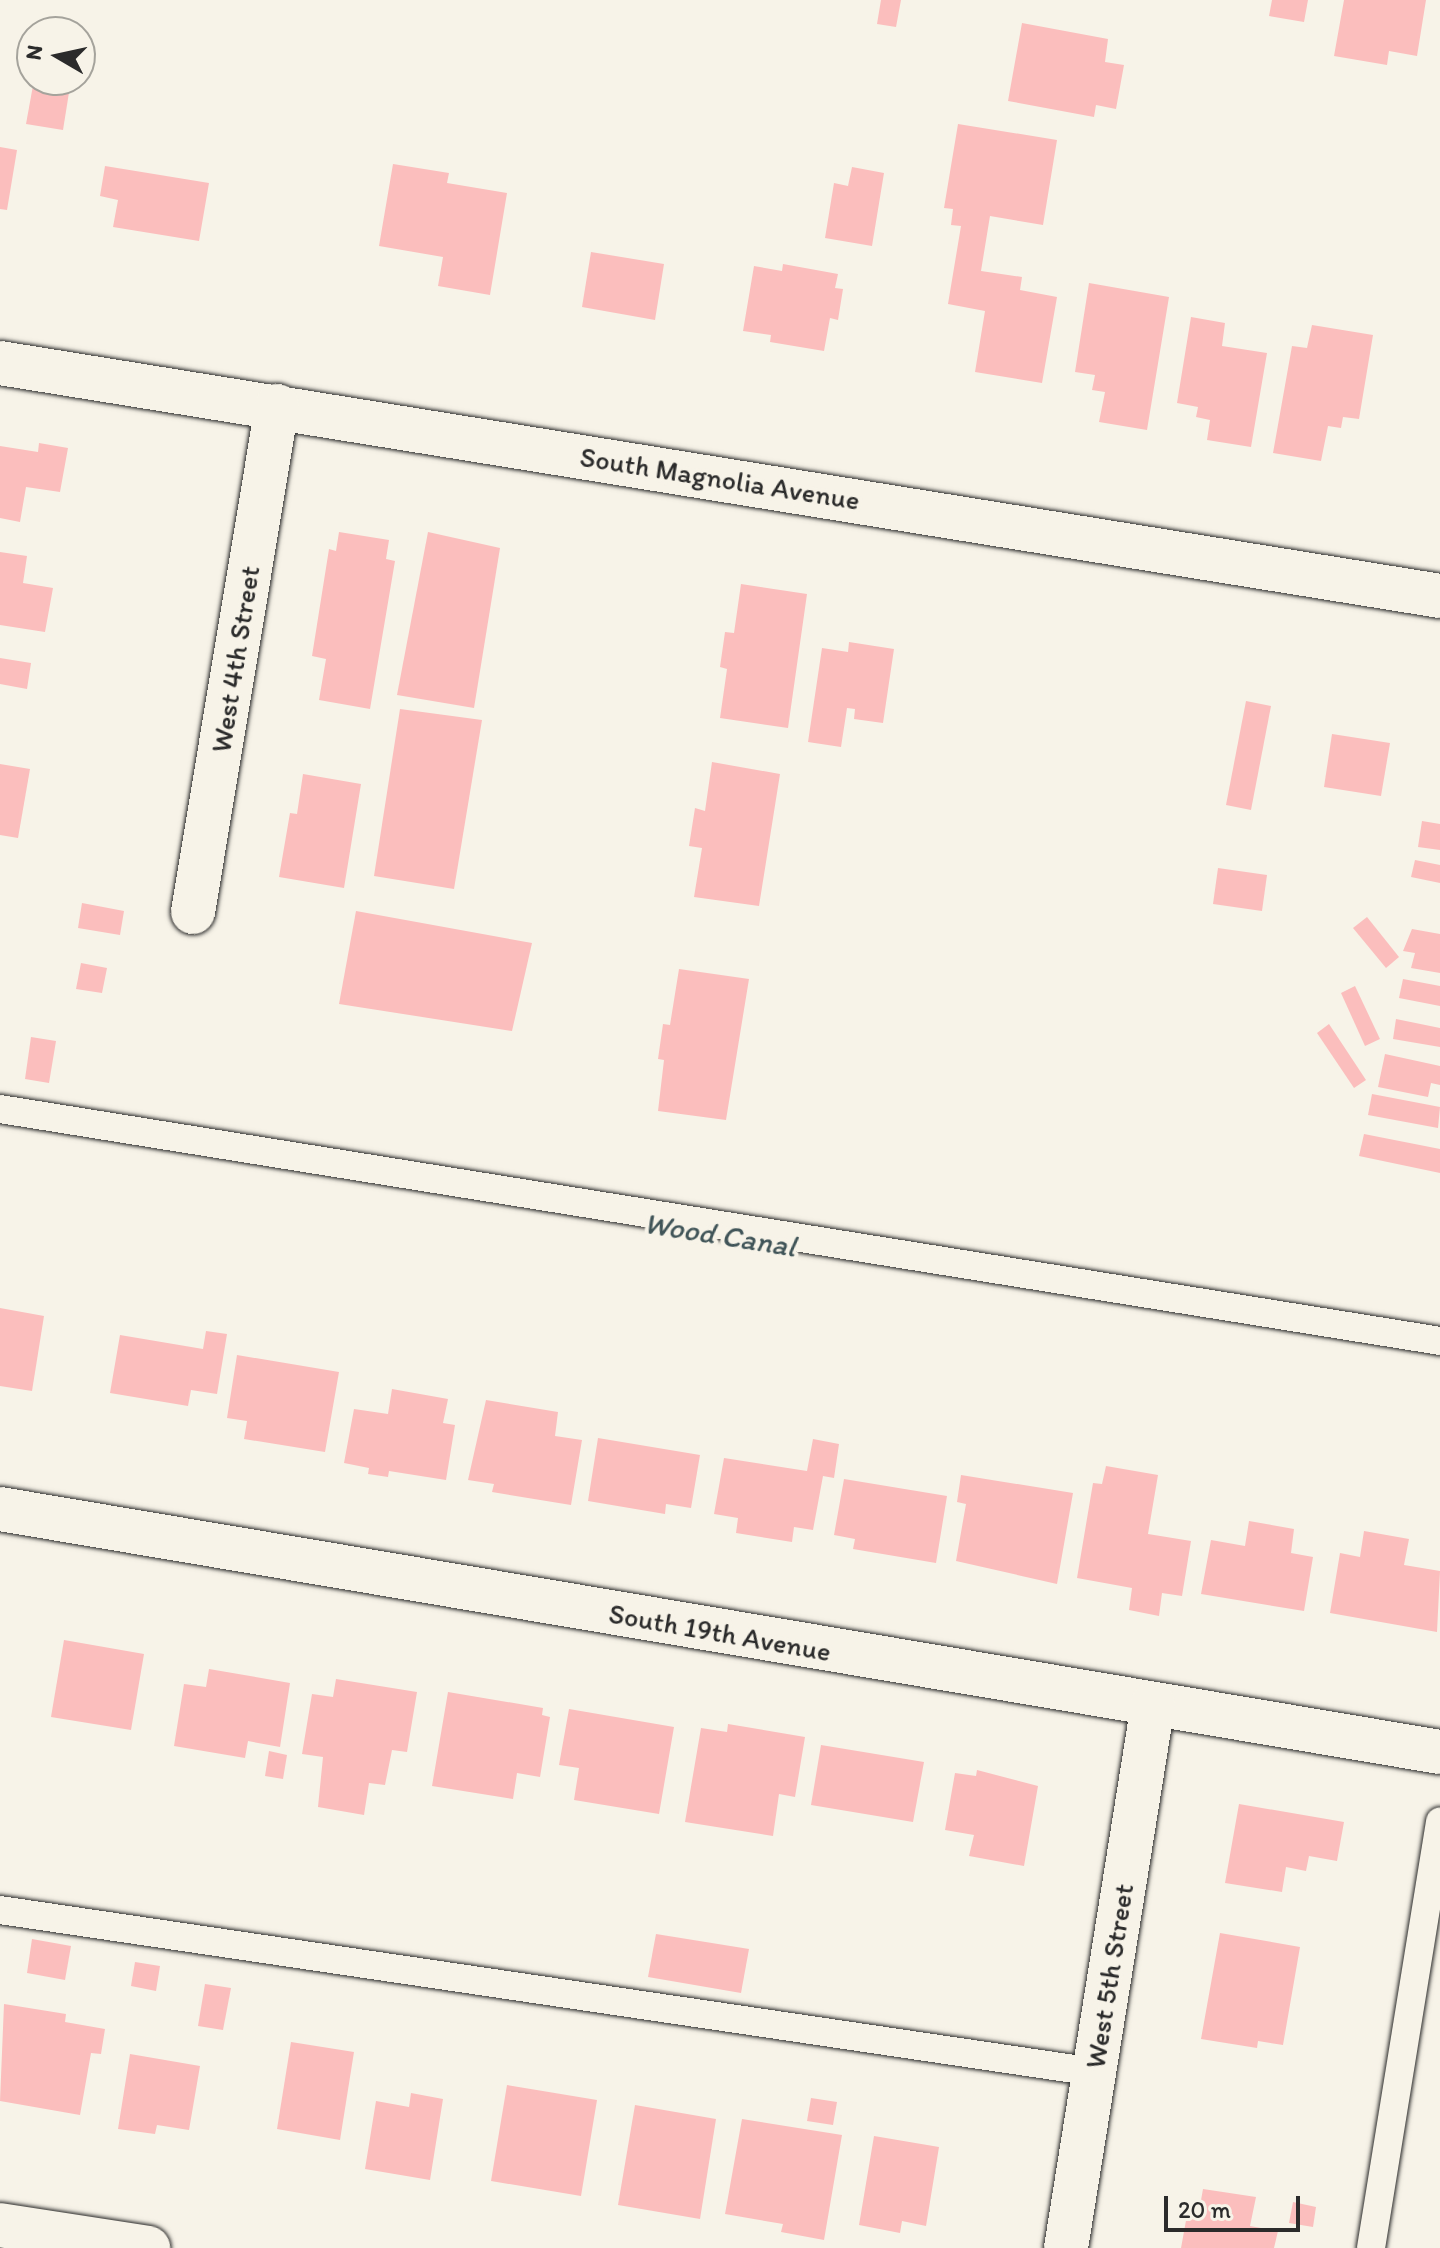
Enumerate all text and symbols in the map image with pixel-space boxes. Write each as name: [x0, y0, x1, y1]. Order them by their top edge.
north arrow: [16, 16, 96, 96]
text: N: [19, 43, 48, 62]
street label: South Magnolia Avenue: [579, 439, 861, 517]
street label: West 4th Street: [204, 564, 266, 754]
water label: Wood Canal: [641, 1205, 799, 1265]
street label: South 19th Avenue: [607, 1596, 833, 1668]
street label: West 5th Street: [1078, 1882, 1140, 2070]
scale bar: [1168, 2180, 1304, 2230]
text: 20 m: [1178, 2195, 1231, 2224]

